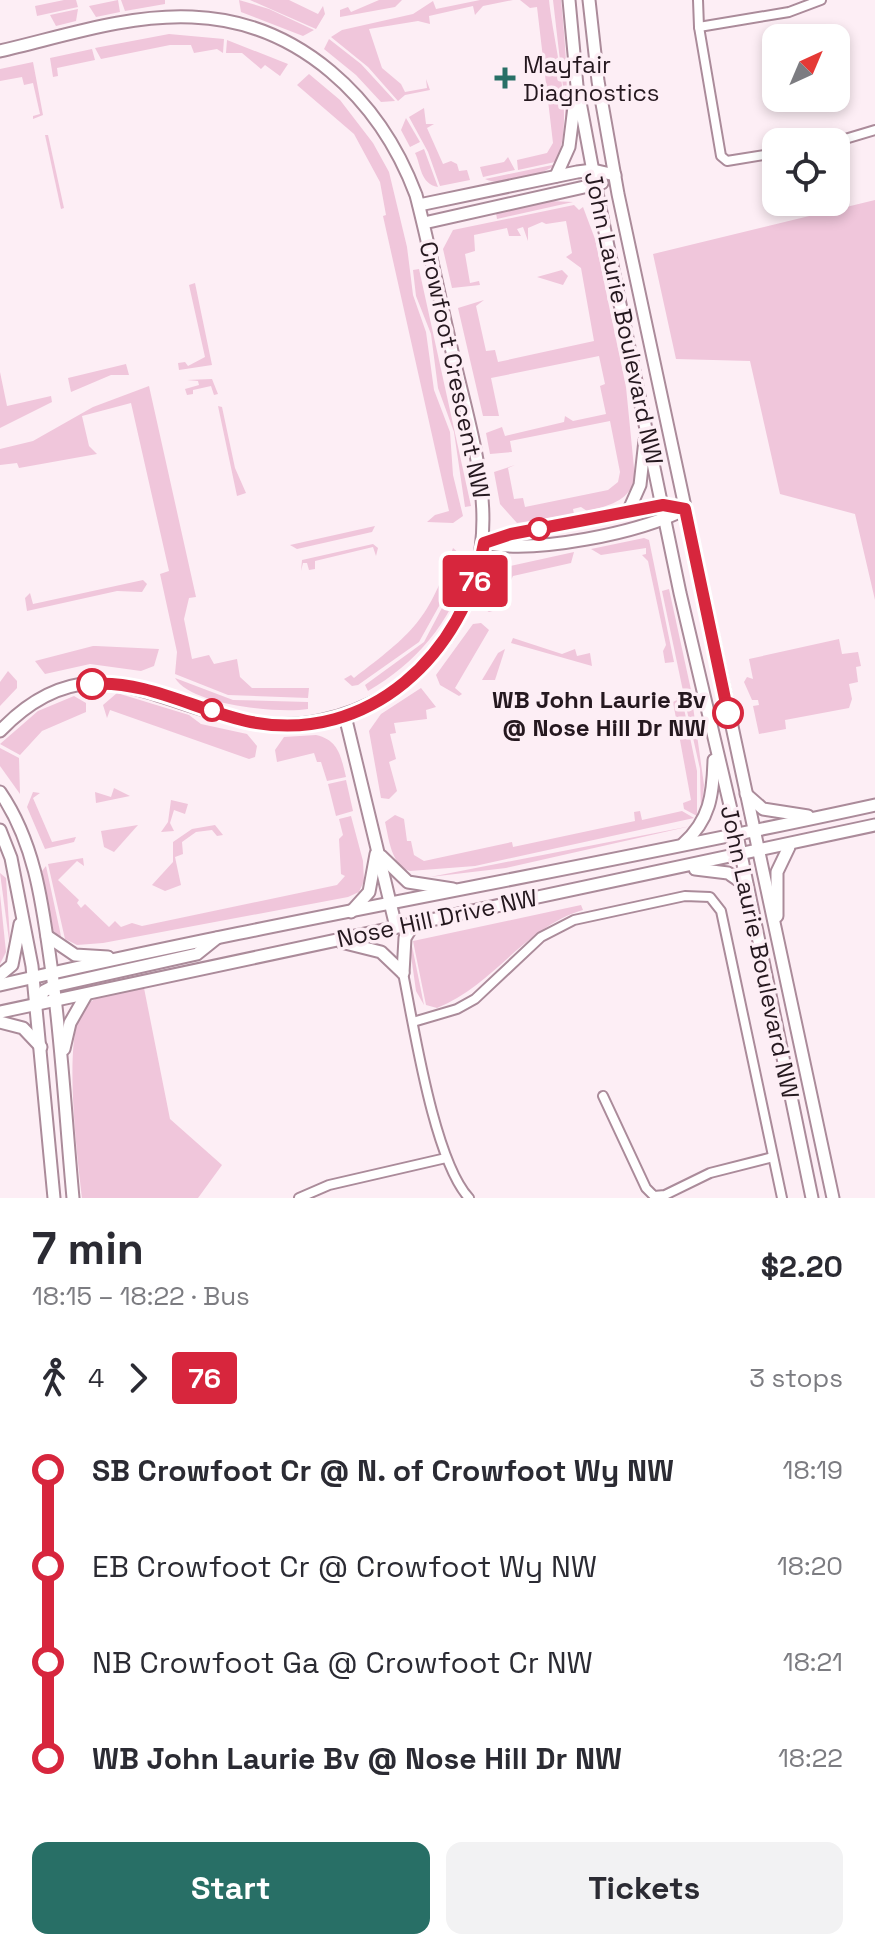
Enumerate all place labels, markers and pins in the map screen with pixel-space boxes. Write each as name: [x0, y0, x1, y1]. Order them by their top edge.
place label: Mayfair Diagnostics: [523, 49, 660, 108]
marker: Mayfair Diagnostics: [494, 67, 516, 89]
unlabelled marker: [528, 518, 550, 540]
unlabelled marker: [77, 669, 107, 699]
place label: WB John Laurie Bv @ Nose Hill Dr NW: [492, 684, 706, 743]
marker: WB John Laurie Bv @ Nose Hill Dr NW: [713, 698, 743, 728]
unlabelled marker: [201, 699, 223, 721]

